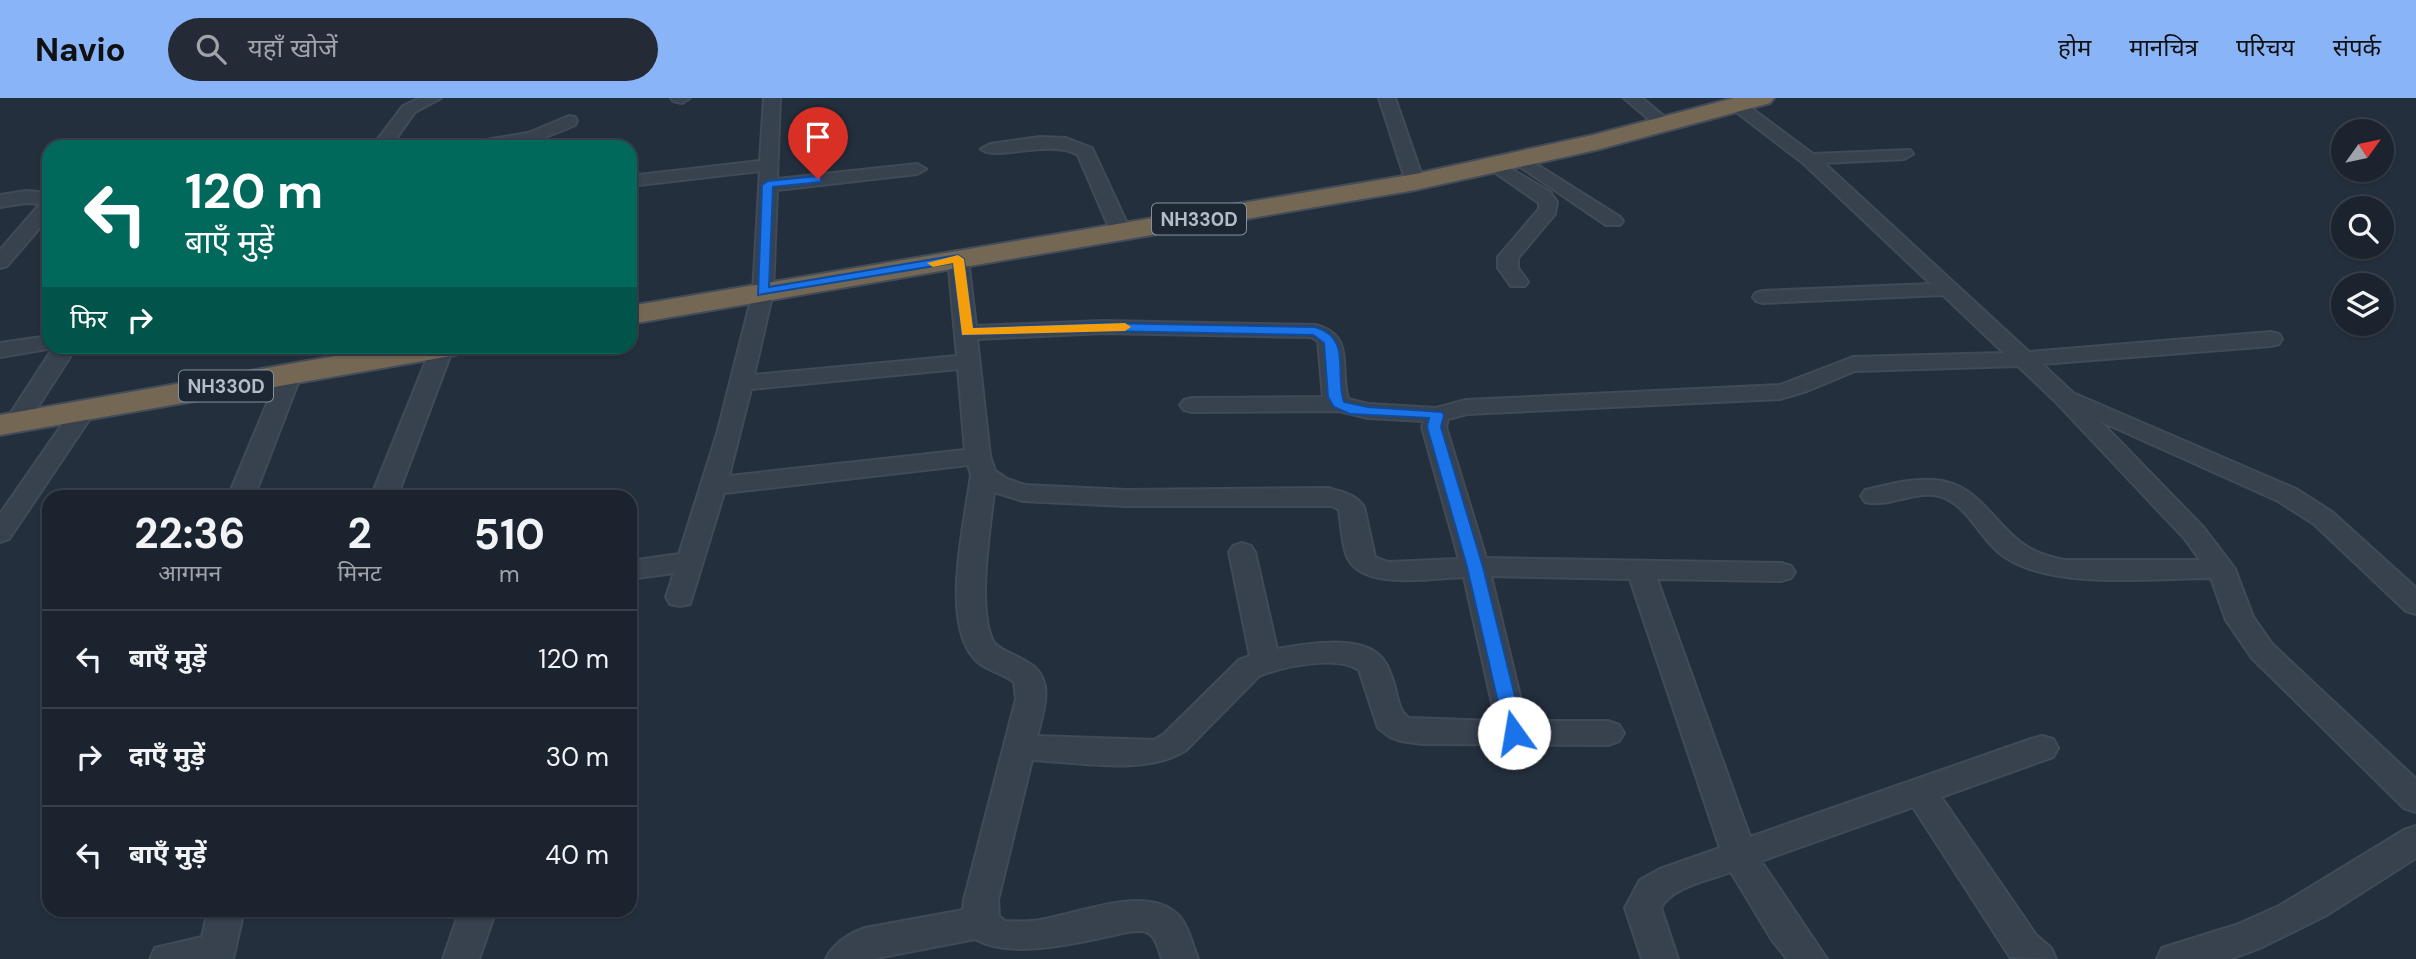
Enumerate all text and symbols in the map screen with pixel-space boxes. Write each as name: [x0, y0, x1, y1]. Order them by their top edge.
search box: [168, 18, 658, 81]
text: Navio: [35, 28, 126, 71]
icon: search: [192, 30, 230, 68]
text: यहाँ खोजें: [248, 31, 338, 65]
text: होम: [2058, 32, 2091, 63]
text: मानचित्र: [2129, 32, 2198, 63]
text: परिचय: [2236, 32, 2295, 63]
text: संपर्क: [2333, 32, 2381, 63]
pin: [788, 107, 848, 179]
icon: arrive: [799, 118, 837, 156]
north arrow: [2331, 119, 2394, 182]
map controls: [2331, 119, 2394, 336]
text: 120 m: [185, 159, 323, 223]
icon: left: [70, 168, 161, 259]
button: search: [2331, 196, 2394, 259]
road number: NH330D: [1152, 203, 1246, 234]
text: बाएँ मुड़ें: [185, 221, 274, 263]
button: layers: [2331, 273, 2394, 336]
icon: right: [121, 301, 159, 339]
text: फिर: [70, 302, 107, 336]
road number: NH330D: [179, 370, 273, 402]
text: 22:36: [134, 506, 245, 561]
text: 2: [347, 506, 372, 561]
text: 510: [474, 507, 545, 562]
text: आगमन: [158, 558, 221, 588]
text: मिनट: [338, 558, 382, 588]
text: m: [499, 559, 520, 589]
icon: left: [70, 640, 108, 678]
text: बाएँ मुड़ें: [129, 641, 206, 675]
text: 120 m: [538, 642, 609, 676]
position arrow: [1477, 696, 1551, 770]
icon: right: [70, 738, 108, 776]
text: दाएँ मुड़ें: [129, 739, 205, 773]
text: 30 m: [546, 740, 609, 774]
icon: left: [70, 836, 108, 874]
text: बाएँ मुड़ें: [129, 837, 206, 871]
text: 40 m: [545, 838, 609, 872]

